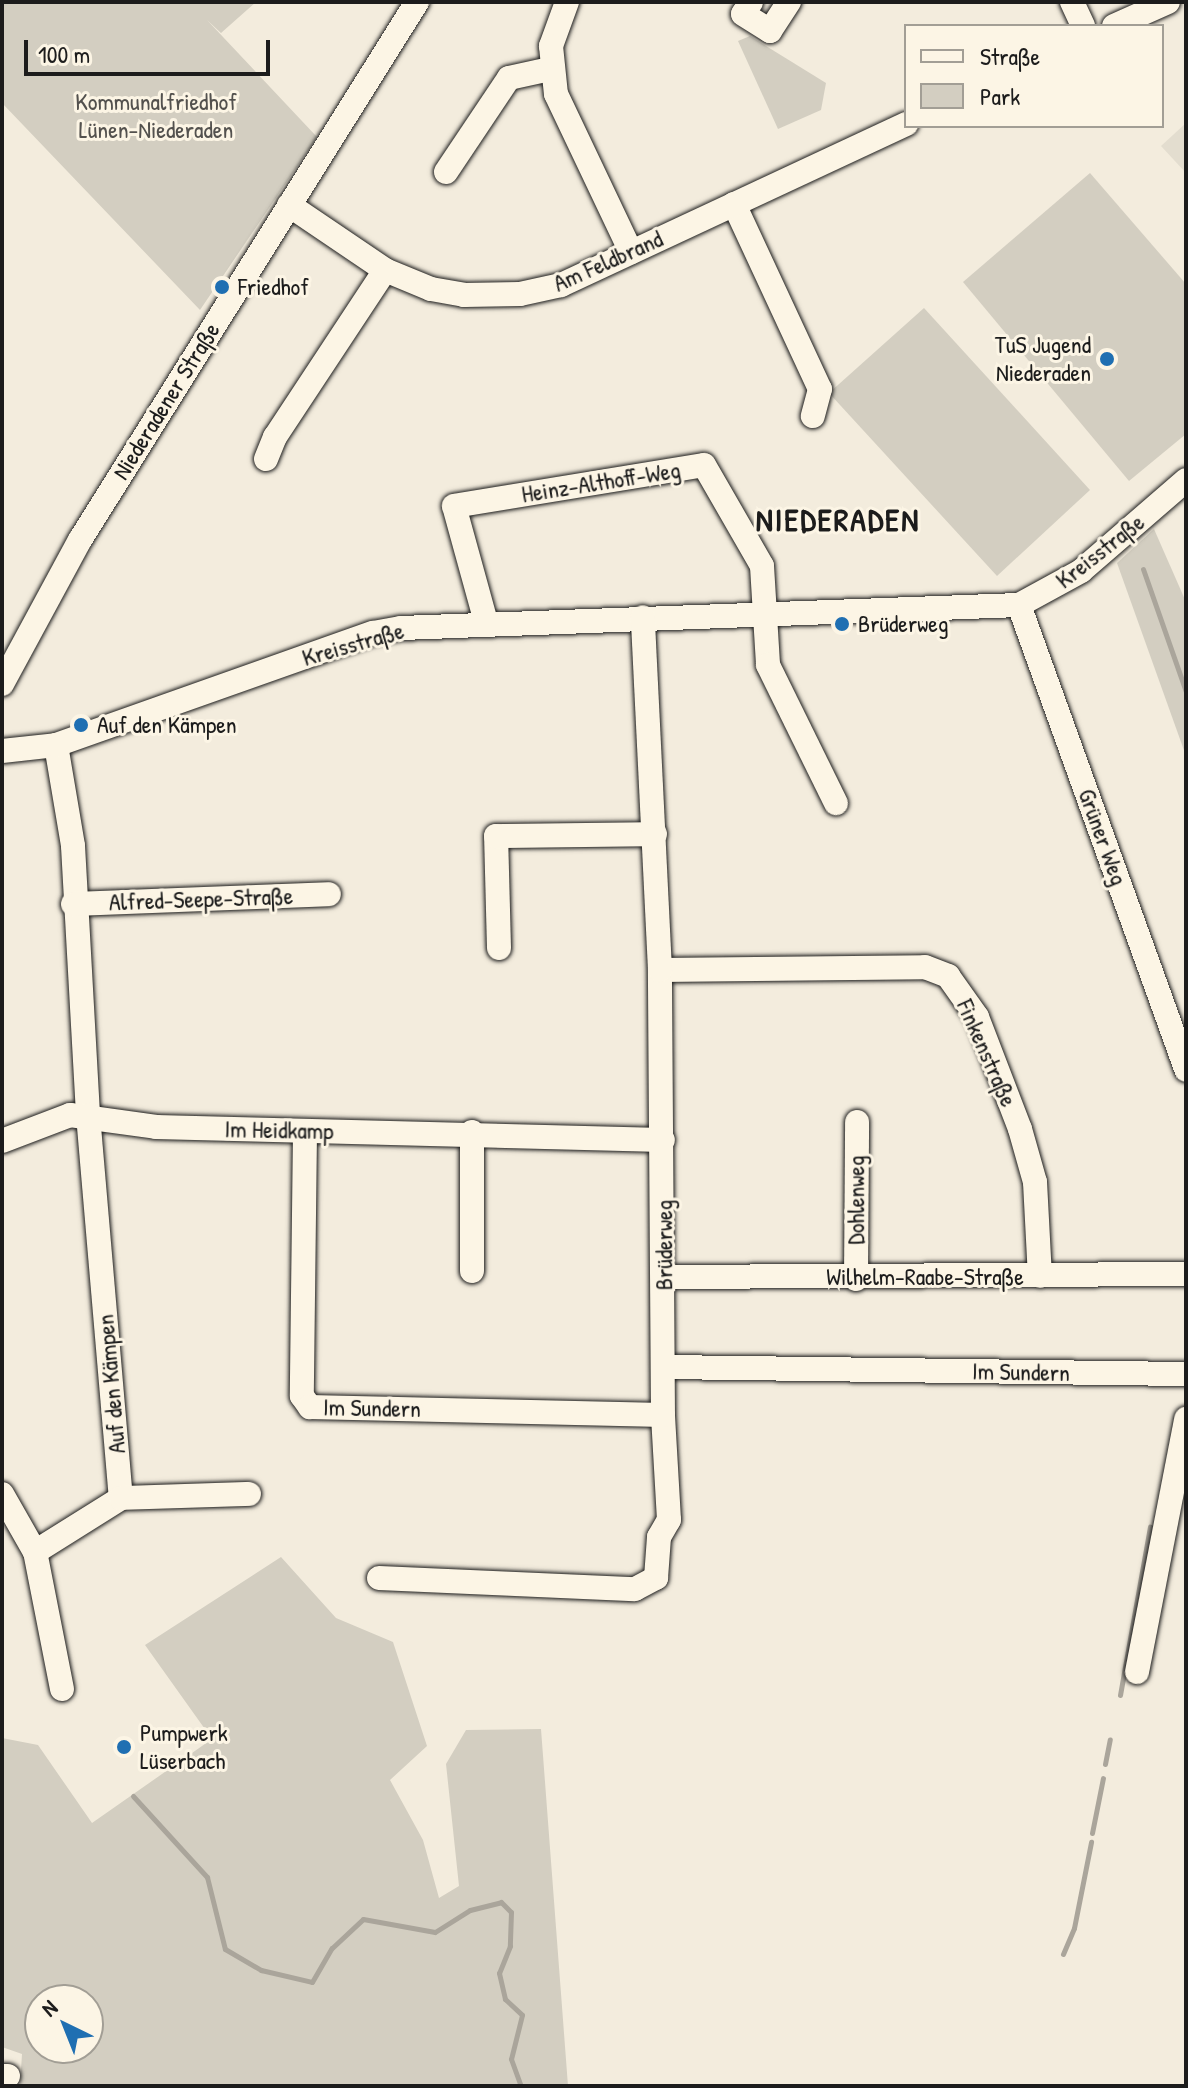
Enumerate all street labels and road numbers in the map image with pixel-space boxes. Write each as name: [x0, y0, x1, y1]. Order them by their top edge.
street label: Am Feldbrand: [549, 224, 667, 298]
street label: Niederadener Straße: [106, 317, 226, 485]
street label: Heinz-Althoff-Weg: [520, 455, 682, 509]
street label: Kreisstraße: [1050, 508, 1150, 594]
street label: Kreisstraße: [299, 616, 407, 672]
street label: Grüner Weg: [1072, 785, 1134, 889]
street label: Alfred-Seepe-Straße: [108, 881, 294, 917]
street label: Finkenstraße: [951, 995, 1023, 1111]
street label: Im Heidkamp: [224, 1115, 334, 1145]
street label: Dohlenweg: [842, 1155, 870, 1245]
street label: Brüderweg: [650, 1200, 678, 1290]
street label: Wilhelm-Raabe-Straße: [826, 1263, 1024, 1291]
street label: Auf den Kämpen: [91, 1313, 131, 1455]
street label: Im Sundern: [972, 1357, 1070, 1387]
street label: Im Sundern: [323, 1393, 421, 1423]

